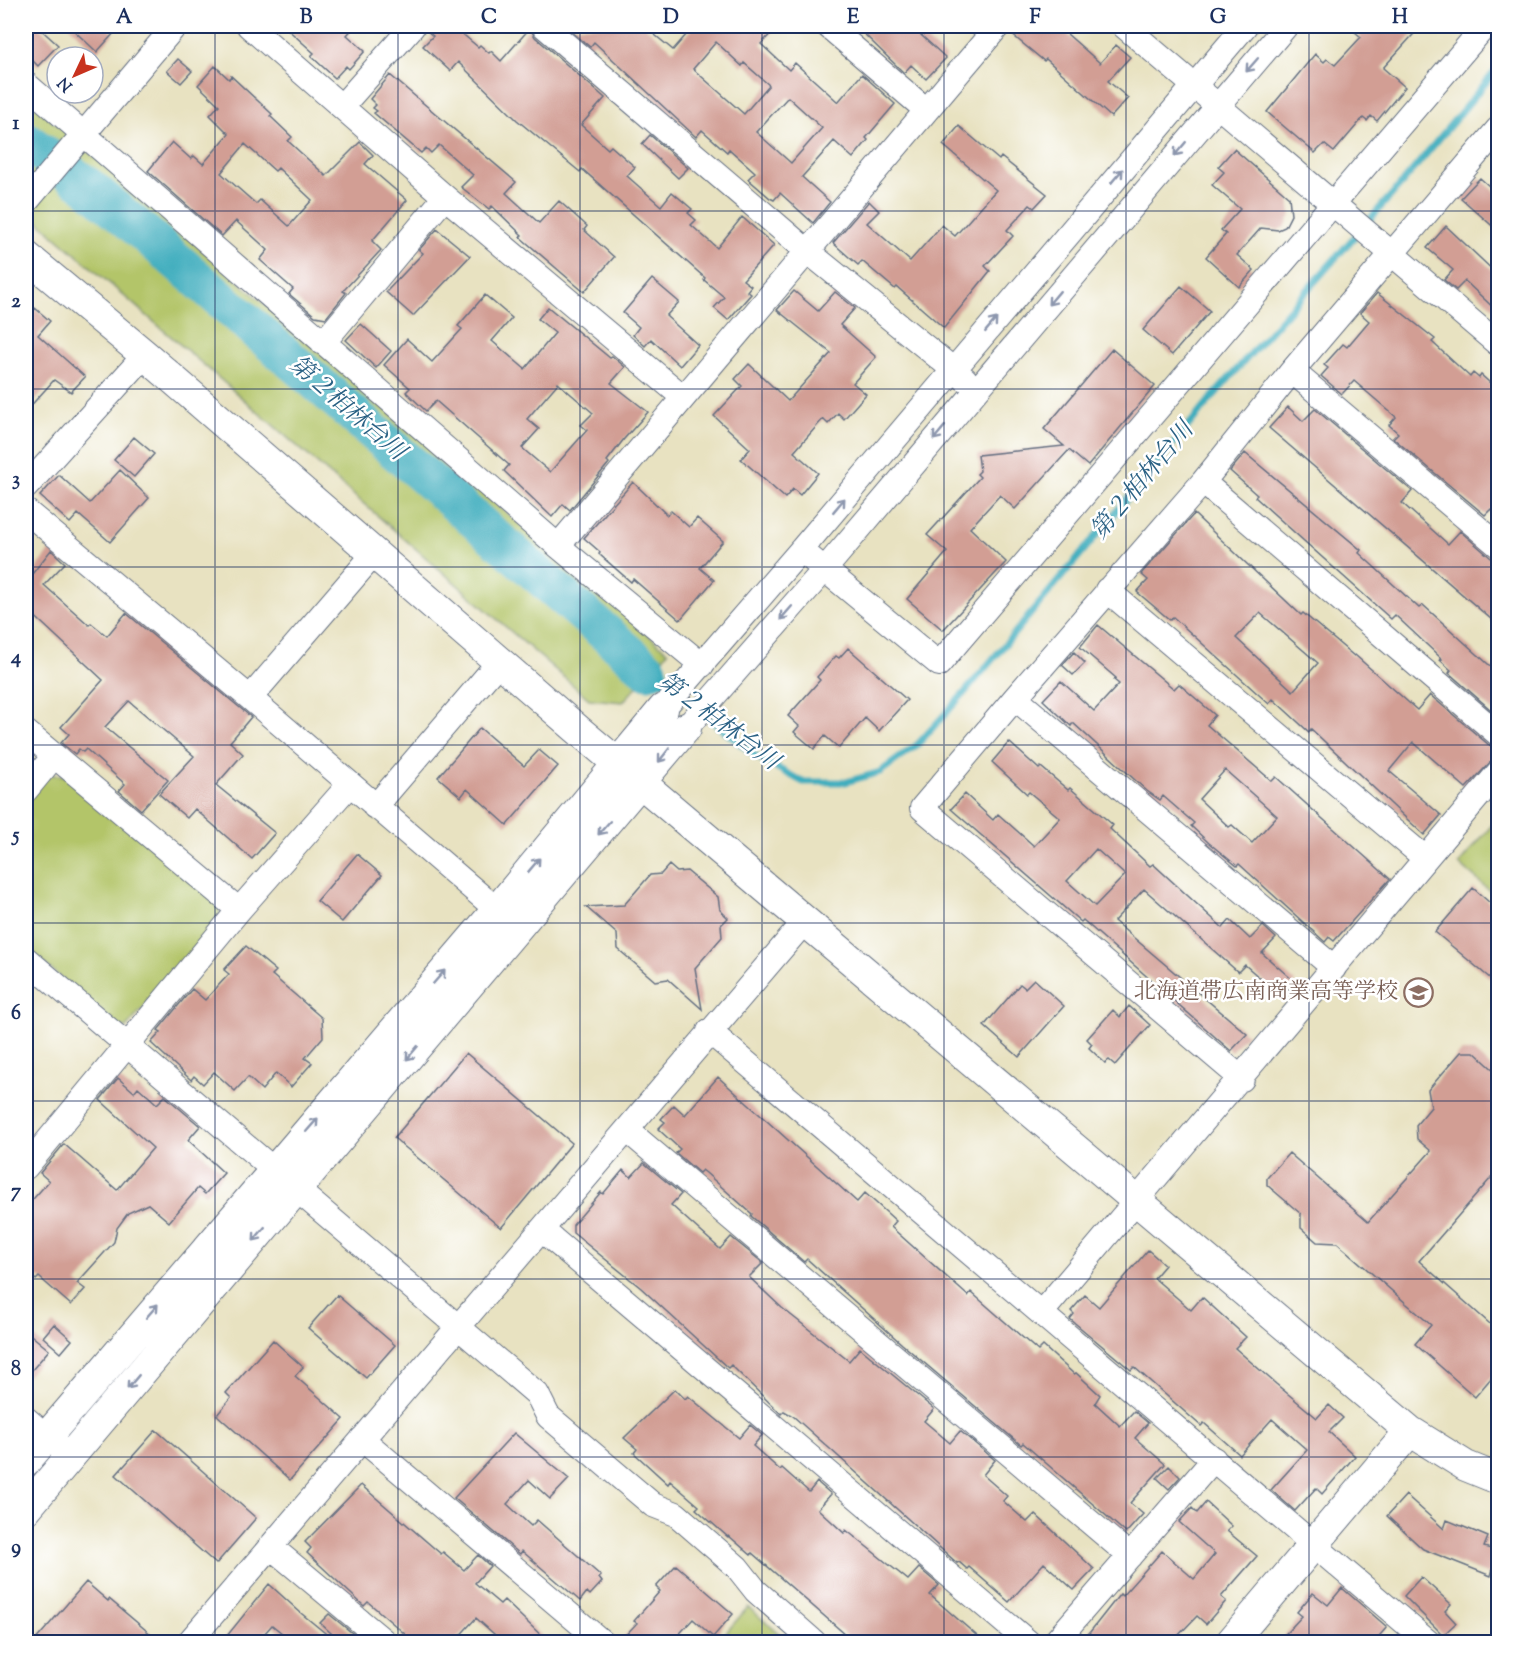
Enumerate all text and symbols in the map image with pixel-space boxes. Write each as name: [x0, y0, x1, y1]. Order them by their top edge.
text: A: [116, 4, 133, 33]
text: B: [300, 4, 313, 33]
text: C: [481, 4, 497, 33]
text: D: [663, 4, 679, 33]
text: E: [847, 4, 860, 33]
text: F: [1029, 4, 1041, 33]
text: G: [1210, 4, 1227, 33]
text: H: [1392, 4, 1408, 33]
north arrow: [45, 45, 105, 105]
one-way arrow: [1245, 57, 1259, 72]
text: N: [53, 71, 79, 96]
text: 1: [13, 110, 20, 139]
one-way arrow: [1173, 141, 1187, 156]
one-way arrow: [1110, 169, 1124, 184]
text: 2: [11, 288, 21, 317]
one-way arrow: [1047, 290, 1061, 305]
one-way arrow: [985, 317, 998, 333]
water label: 第２柏林台川: [282, 349, 415, 471]
water label: 第２柏林台川: [1084, 413, 1204, 547]
one-way arrow: [933, 425, 946, 441]
text: 3: [12, 466, 20, 495]
one-way arrow: [832, 498, 846, 513]
one-way arrow: [779, 605, 793, 620]
text: 4: [10, 644, 21, 673]
water label: 第２柏林台川: [650, 665, 788, 781]
one-way arrow: [657, 747, 670, 763]
one-way arrow: [597, 820, 611, 835]
text: 5: [11, 822, 20, 851]
one-way arrow: [527, 858, 541, 873]
one-way arrow: [432, 970, 446, 985]
place label: 北海道帯広南商業高等学校: [1134, 977, 1398, 1009]
school or university icon: 北海道帯広南商業高等学校: [1403, 977, 1435, 1009]
text: 6: [11, 1000, 21, 1029]
one-way arrow: [405, 1045, 419, 1060]
one-way arrow: [305, 1118, 319, 1133]
text: 7: [11, 1178, 22, 1207]
one-way arrow: [252, 1226, 266, 1241]
one-way arrow: [145, 1304, 159, 1319]
text: 8: [11, 1356, 21, 1385]
one-way arrow: [126, 1374, 139, 1390]
text: 9: [11, 1534, 21, 1563]

